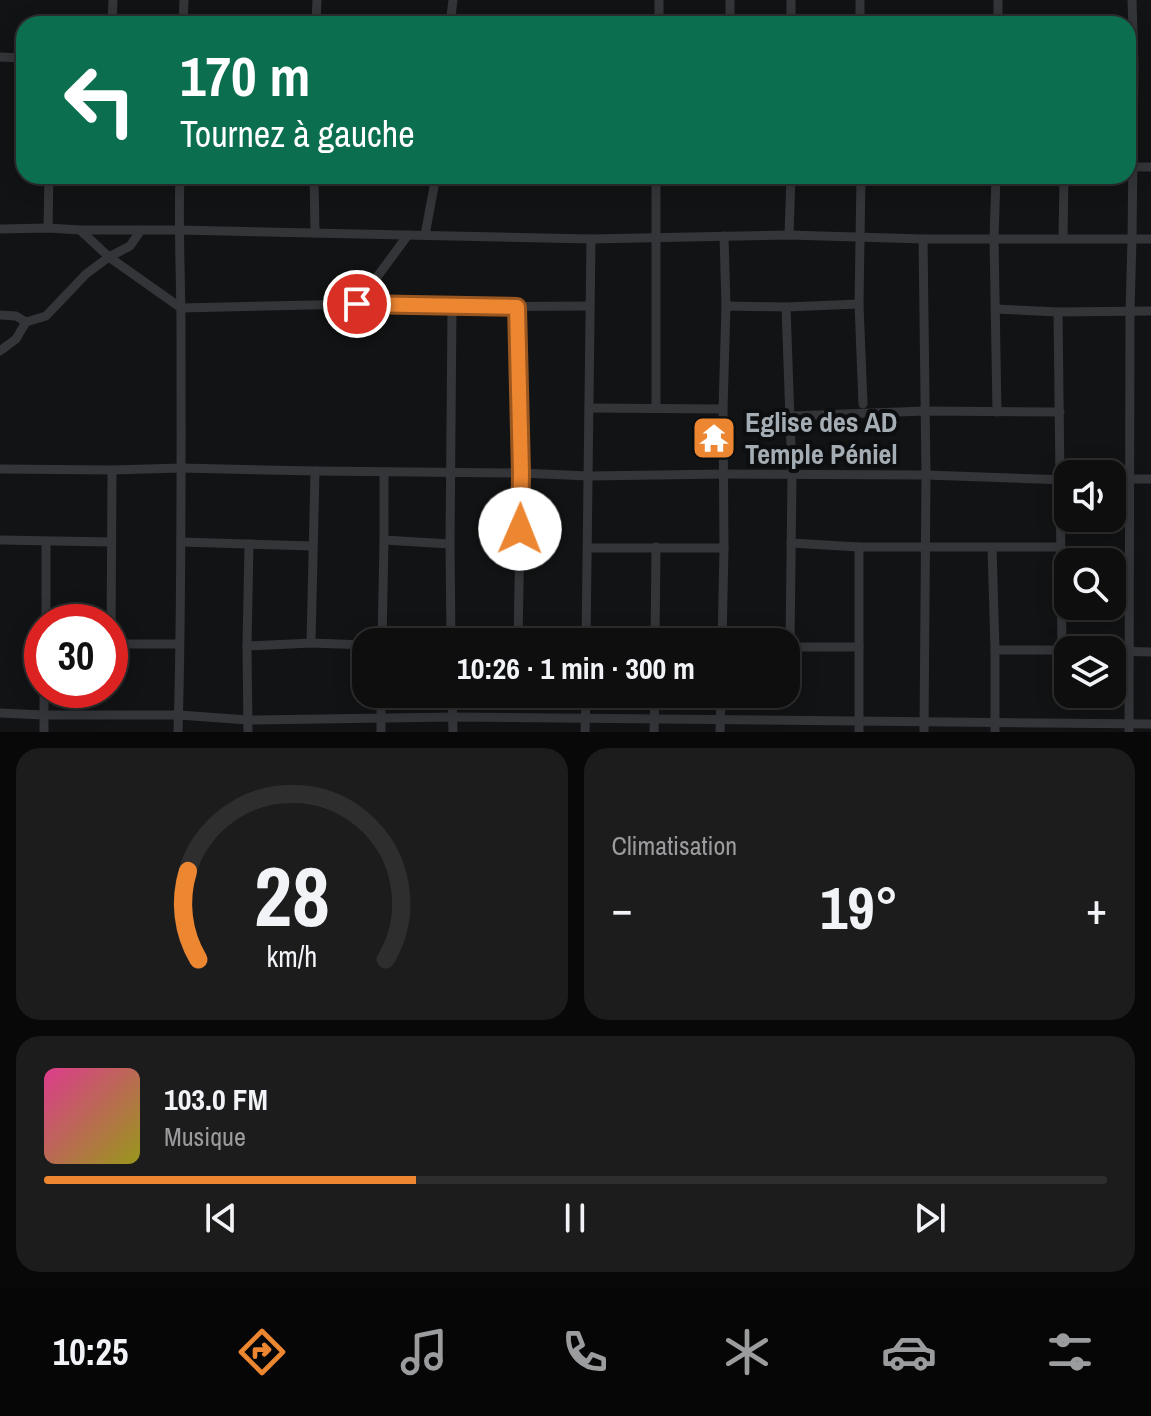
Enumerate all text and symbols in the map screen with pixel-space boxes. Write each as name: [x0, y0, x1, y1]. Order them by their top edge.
text: 170 m: [180, 38, 310, 113]
icon: left: [48, 48, 152, 152]
text: Tournez à gauche: [180, 110, 415, 158]
pin: [323, 270, 391, 338]
icon: arrive: [335, 282, 379, 326]
place label: Eglise des AD Temple Péniel: [745, 403, 898, 473]
temple icon: Eglise des AD Temple Péniel: [690, 414, 738, 462]
map controls: [1054, 460, 1126, 708]
button: sound: [1054, 460, 1126, 532]
position arrow: [478, 487, 562, 571]
button: search: [1054, 548, 1126, 620]
speed limit sign: 30: [24, 604, 128, 708]
button: layers: [1054, 636, 1126, 708]
text: 10:26 · 1 min · 300 m: [457, 648, 695, 688]
text: Climatisation: [612, 828, 737, 863]
text: 28: [254, 840, 330, 952]
text: 19°: [820, 867, 899, 948]
text: −: [612, 878, 633, 938]
text: +: [1086, 878, 1107, 938]
text: km/h: [266, 937, 317, 976]
text: 103.0 FM: [164, 1079, 268, 1119]
text: Musique: [164, 1119, 246, 1154]
icon: previous: [199, 1196, 243, 1240]
icon: pause: [553, 1196, 597, 1240]
icon: next: [908, 1196, 952, 1240]
icon: directions: [234, 1324, 290, 1380]
icon: music: [396, 1324, 452, 1380]
icon: phone: [557, 1324, 613, 1380]
icon: climate: [719, 1324, 775, 1380]
icon: car: [881, 1324, 937, 1380]
icon: filters: [1042, 1324, 1098, 1380]
text: 10:25: [53, 1328, 128, 1376]

